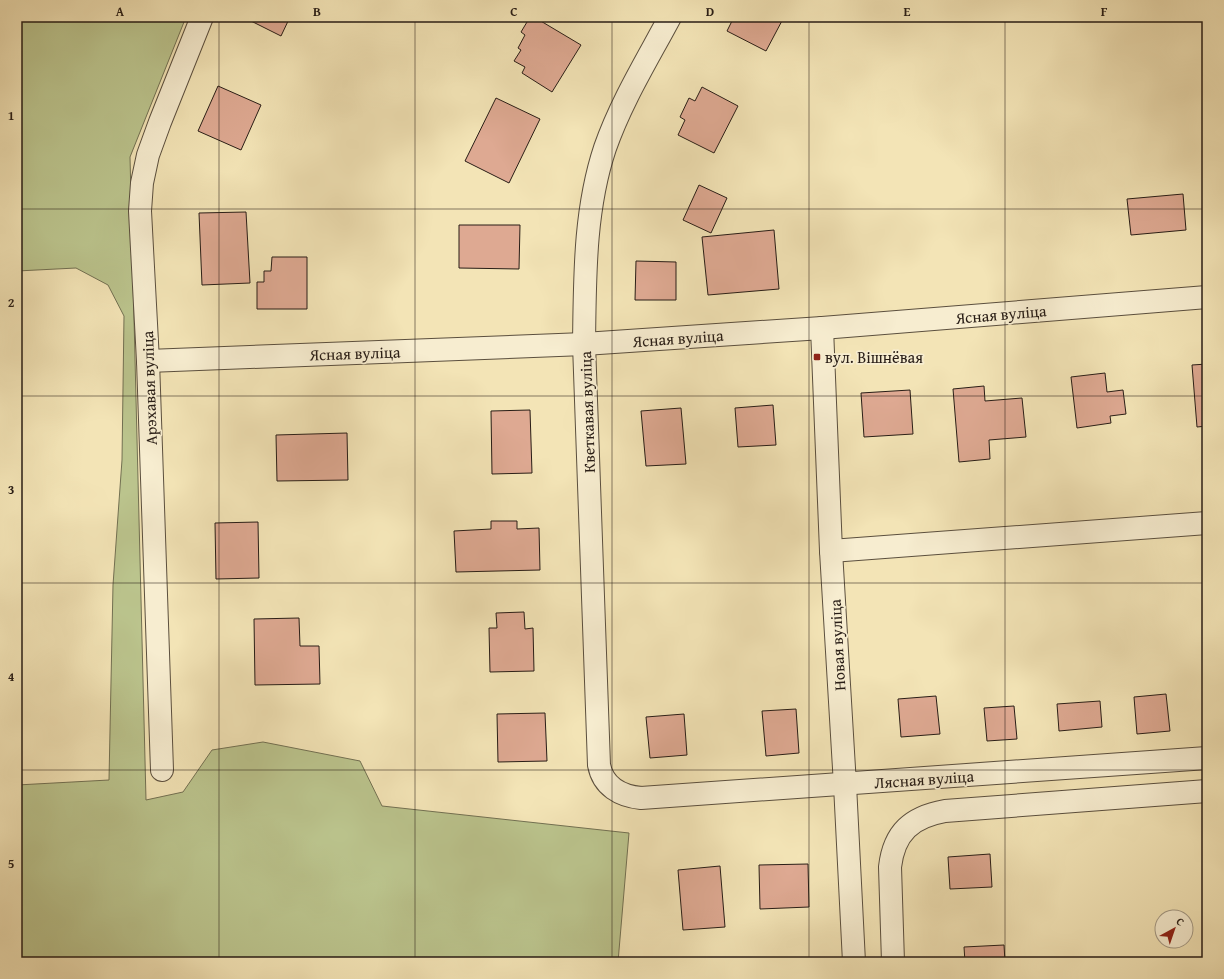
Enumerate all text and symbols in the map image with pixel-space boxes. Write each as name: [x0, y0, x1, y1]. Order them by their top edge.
text: A: [116, 2, 125, 21]
text: B: [313, 2, 321, 21]
text: C: [510, 2, 518, 21]
text: D: [706, 2, 714, 21]
text: E: [904, 2, 911, 21]
text: F: [1101, 2, 1108, 21]
text: 1: [8, 106, 14, 125]
text: 2: [8, 293, 15, 312]
street label: Ясная вуліца: [954, 298, 1048, 330]
street label: Ясная вуліца: [631, 323, 725, 353]
street label: Арэхавая вуліца: [135, 330, 163, 446]
street label: Ясная вуліца: [308, 339, 401, 367]
place label: вул. Вішнёвая: [825, 345, 923, 369]
street label: Кветкавая вуліца: [573, 350, 601, 473]
marker: вул. Вішнёвая: [812, 352, 822, 362]
text: 3: [8, 480, 14, 499]
street label: Новая вуліца: [823, 598, 851, 691]
text: 4: [8, 667, 15, 686]
street label: Лясная вуліца: [873, 764, 975, 794]
text: 5: [8, 854, 15, 873]
north arrow: [1154, 909, 1194, 949]
text: С: [1173, 913, 1188, 929]

